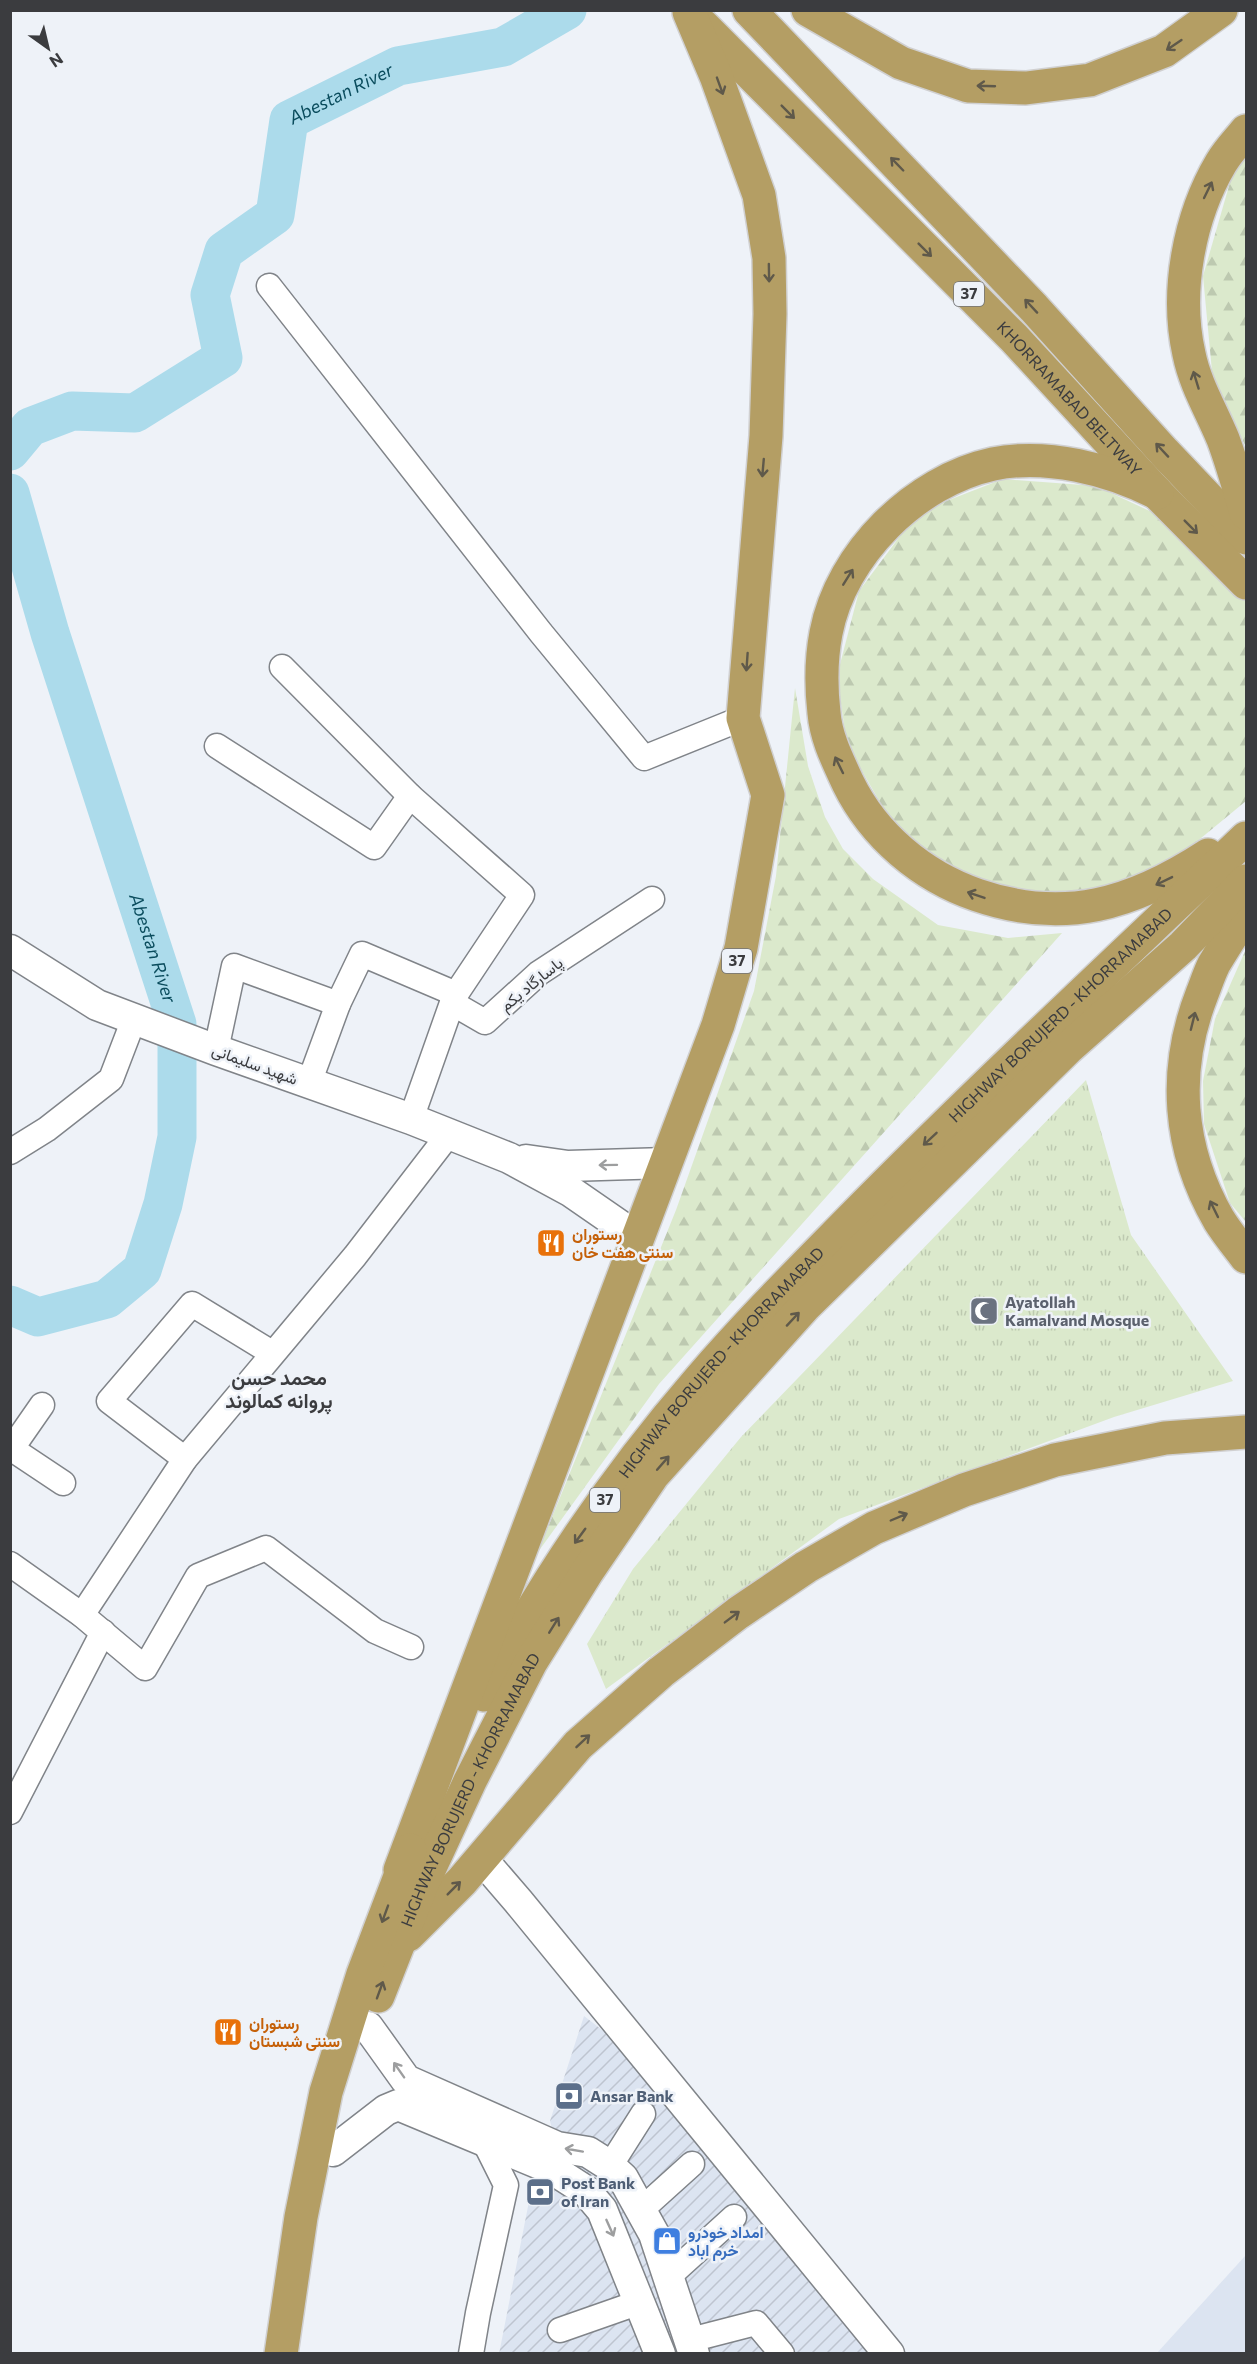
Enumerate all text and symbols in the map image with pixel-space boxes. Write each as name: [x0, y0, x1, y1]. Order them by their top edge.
north arrow: [18, 18, 78, 78]
one-way arrow: [1165, 38, 1182, 51]
text: N: [46, 50, 67, 72]
water label: Abestan River: [284, 58, 397, 129]
one-way arrow: [715, 76, 726, 95]
one-way arrow: [977, 81, 997, 92]
one-way arrow: [781, 104, 795, 119]
one-way arrow: [890, 157, 904, 172]
one-way arrow: [1202, 181, 1214, 199]
one-way arrow: [918, 243, 933, 258]
one-way arrow: [763, 263, 775, 283]
road number: 37: [954, 282, 984, 306]
one-way arrow: [1024, 298, 1038, 313]
street label: KHORRAMABAD BELTWAY: [994, 317, 1146, 480]
one-way arrow: [1190, 371, 1201, 390]
one-way arrow: [1155, 443, 1169, 458]
one-way arrow: [757, 457, 768, 477]
one-way arrow: [1184, 520, 1199, 535]
one-way arrow: [842, 569, 854, 586]
one-way arrow: [741, 652, 752, 672]
one-way arrow: [833, 756, 845, 774]
one-way arrow: [1156, 875, 1174, 887]
water label: Abestan River: [125, 889, 182, 1006]
one-way arrow: [967, 889, 986, 900]
street label: HIGHWAY BORUJERD - KHORRAMABAD: [944, 903, 1176, 1126]
road number: 37: [722, 949, 752, 973]
street label: پاسارگاد یکم: [495, 953, 568, 1017]
one-way arrow: [1188, 1011, 1200, 1030]
street label: شهید سلیمانی: [209, 1039, 301, 1090]
one-way arrow: [923, 1131, 938, 1146]
one-way arrow: [598, 1159, 618, 1171]
one-way arrow: [1207, 1201, 1219, 1219]
place label: رستوران سنتی هفت خان: [572, 1224, 673, 1262]
restaurant icon: رستوران سنتی هفت خان: [535, 1227, 567, 1259]
street label: HIGHWAY BORUJERD - KHORRAMABAD: [614, 1243, 827, 1481]
place label: Ayatollah Kamalvand Mosque: [1005, 1292, 1149, 1329]
mosque icon: Ayatollah Kamalvand Mosque: [968, 1295, 1000, 1327]
one-way arrow: [786, 1311, 800, 1326]
district label: محمد حسن پروانه کمالوند: [225, 1365, 333, 1415]
one-way arrow: [656, 1456, 670, 1471]
road number: 37: [590, 1488, 620, 1512]
one-way arrow: [890, 1511, 908, 1522]
one-way arrow: [574, 1528, 586, 1544]
one-way arrow: [724, 1611, 740, 1623]
one-way arrow: [548, 1617, 560, 1634]
street label: HIGHWAY BORUJERD - KHORRAMABAD: [396, 1649, 543, 1929]
one-way arrow: [575, 1734, 590, 1749]
one-way arrow: [447, 1881, 462, 1896]
one-way arrow: [378, 1904, 389, 1922]
one-way arrow: [376, 1981, 387, 2000]
place label: رستوران سنتی شبستان: [249, 2013, 340, 2051]
restaurant icon: رستوران سنتی شبستان: [212, 2016, 244, 2048]
one-way arrow: [393, 2063, 405, 2079]
bank icon: Ansar Bank: [553, 2080, 585, 2112]
place label: Ansar Bank: [590, 2086, 675, 2105]
one-way arrow: [565, 2144, 585, 2155]
place label: Post Bank of Iran: [561, 2173, 636, 2210]
bank icon: Post Bank of Iran: [524, 2176, 556, 2208]
one-way arrow: [605, 2218, 617, 2236]
place label: امداد خودرو خرم اباد: [688, 2222, 764, 2261]
shop icon: امداد خودرو خرم اباد: [651, 2225, 683, 2257]

